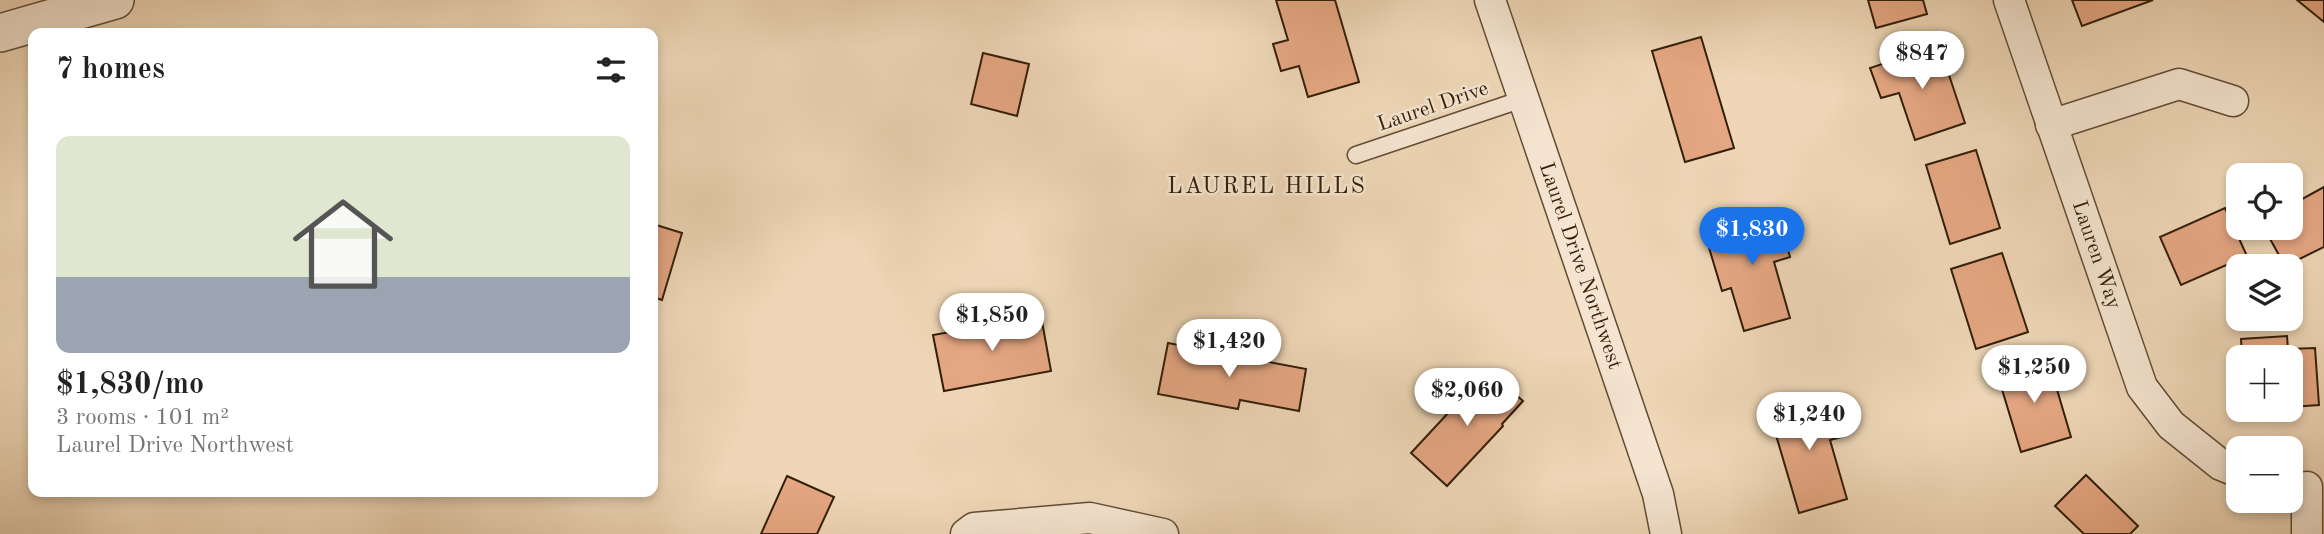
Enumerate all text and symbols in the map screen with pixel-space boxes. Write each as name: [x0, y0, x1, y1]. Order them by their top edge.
pin: $847: [1881, 32, 1963, 91]
text: $847: [1895, 42, 1949, 65]
icon: filters: [592, 51, 630, 89]
text: 7 homes: [56, 55, 165, 85]
street label: Laurel Drive: [1375, 78, 1491, 136]
street label: Laurel Drive Northwest: [1535, 160, 1625, 372]
map controls: [2226, 163, 2303, 513]
button: locate: [2226, 163, 2303, 240]
district label: LAUREL HILLS: [1167, 175, 1367, 198]
icon: home: [280, 181, 406, 307]
street label: Lauren Way: [2068, 198, 2124, 312]
pin: $1,830: [1695, 208, 1809, 267]
text: $1,830: [1715, 218, 1789, 241]
button: layers: [2226, 254, 2303, 331]
pin: $1,850: [935, 294, 1049, 353]
text: $1,850: [955, 304, 1029, 327]
pin: $1,420: [1172, 320, 1286, 379]
text: $1,420: [1192, 330, 1266, 353]
button: +: [2226, 345, 2303, 422]
pin: $1,250: [1977, 346, 2091, 405]
text: $1,250: [1997, 356, 2071, 379]
pin: $2,060: [1410, 368, 1524, 428]
text: $1,830/mo: [56, 370, 204, 400]
text: $2,060: [1430, 379, 1504, 402]
pin: $1,240: [1752, 392, 1866, 452]
text: $1,240: [1772, 403, 1846, 426]
text: 3 rooms · 101 m²: [56, 406, 229, 429]
text: Laurel Drive Northwest: [56, 434, 294, 457]
button: −: [2226, 436, 2303, 513]

